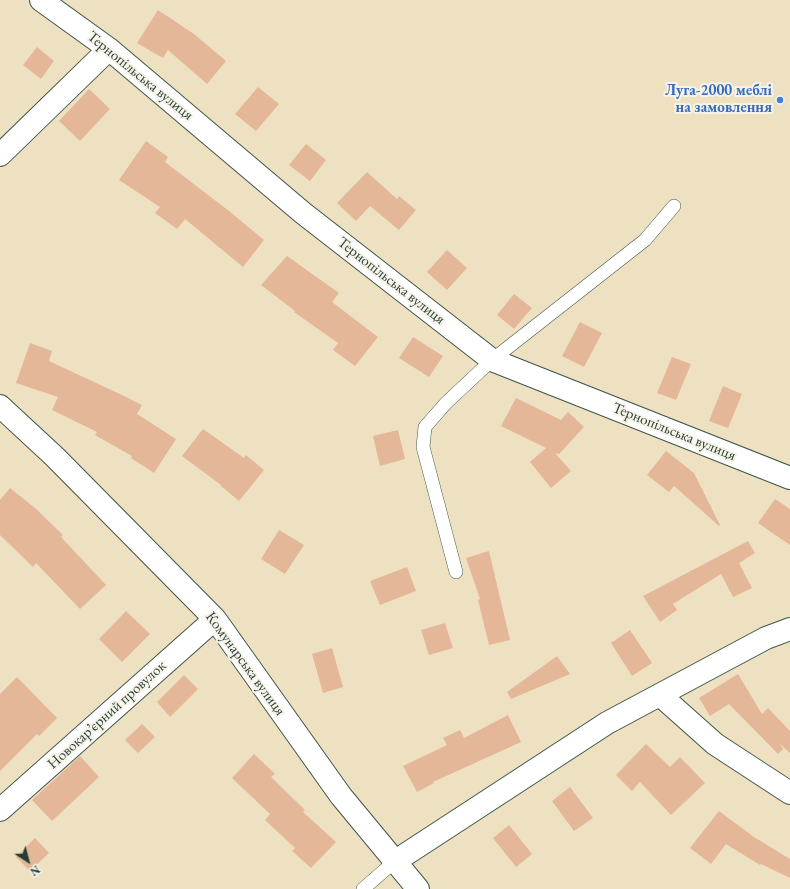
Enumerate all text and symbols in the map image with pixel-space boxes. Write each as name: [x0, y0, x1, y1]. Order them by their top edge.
street label: Тернопільська вулиця: [83, 28, 197, 124]
place label: Луга-2000 меблі на замовлення: [665, 82, 772, 117]
marker: Луга-2000 меблі на замовлення: [775, 95, 785, 105]
street label: Тернопільська вулиця: [334, 233, 448, 329]
street label: Тернопільська вулиця: [610, 399, 738, 465]
street label: Комунарська вулиця: [201, 609, 289, 719]
street label: Новокар’єрний провулок: [44, 657, 170, 773]
north arrow: [8, 841, 48, 881]
text: N: [27, 862, 43, 879]

